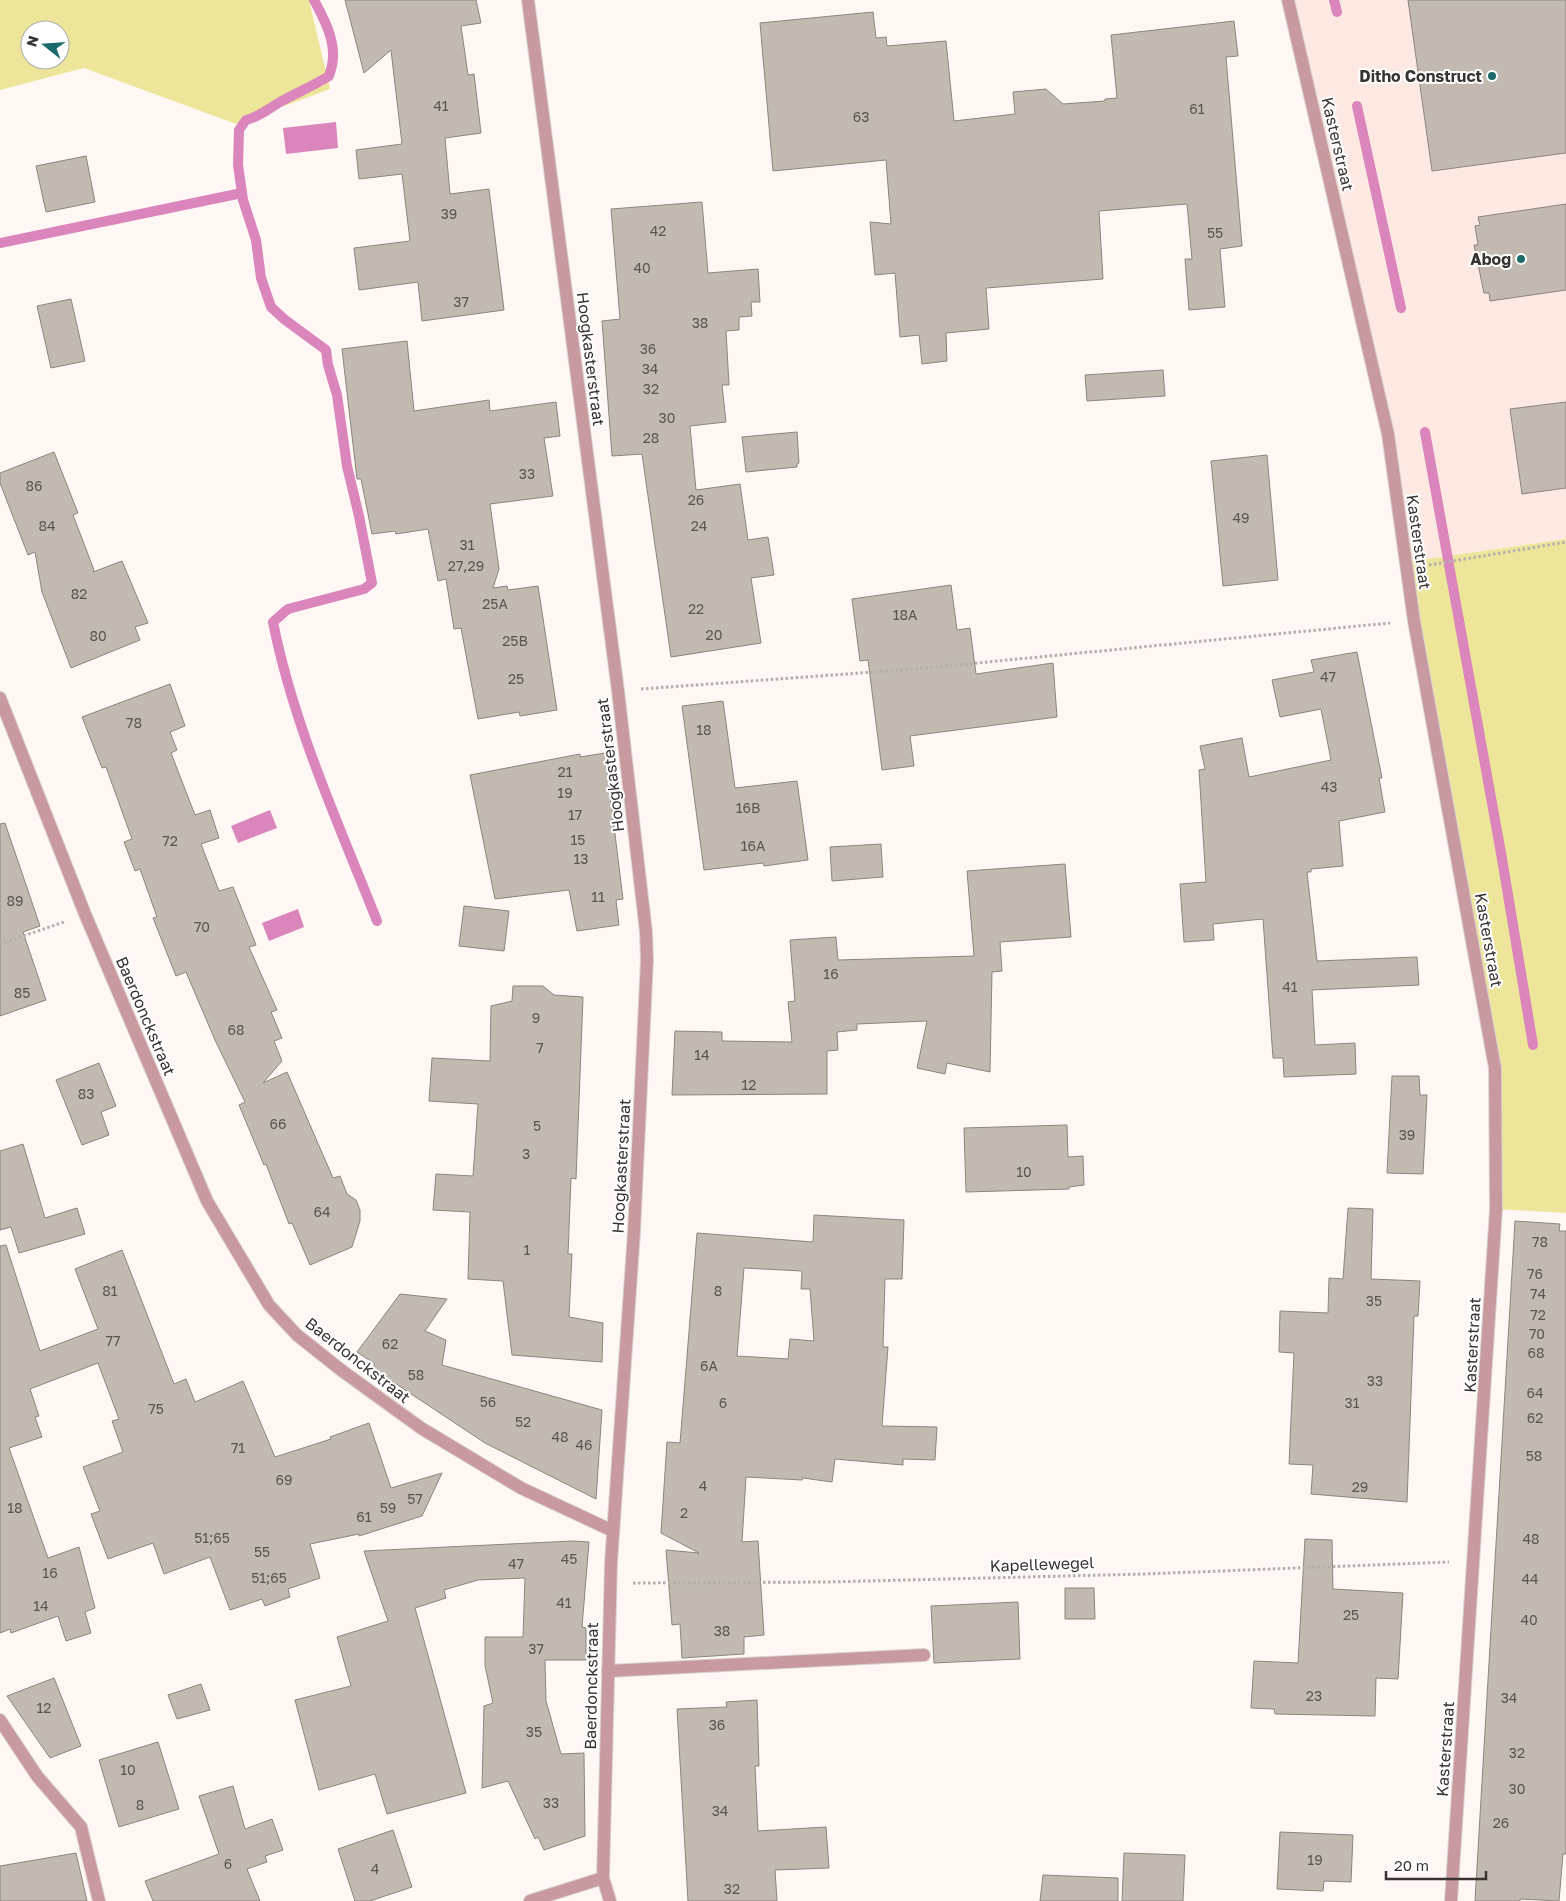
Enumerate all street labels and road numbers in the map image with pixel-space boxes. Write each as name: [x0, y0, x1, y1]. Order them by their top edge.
street label: Kasterstraat: [1318, 95, 1358, 193]
street label: Hoogkasterstraat: [573, 291, 609, 427]
street label: Kasterstraat: [1402, 493, 1436, 591]
street label: Hoogkasterstraat: [592, 697, 628, 833]
street label: Kasterstraat: [1471, 891, 1507, 989]
street label: Baerdonckstraat: [112, 953, 180, 1079]
street label: Hoogkasterstraat: [607, 1098, 635, 1234]
street label: Kasterstraat: [1460, 1297, 1484, 1393]
street label: Baerdonckstraat: [302, 1313, 414, 1407]
street label: Kapellewegel: [989, 1552, 1095, 1576]
street label: Baerdonckstraat: [580, 1622, 602, 1750]
street label: Kasterstraat: [1432, 1701, 1458, 1797]

